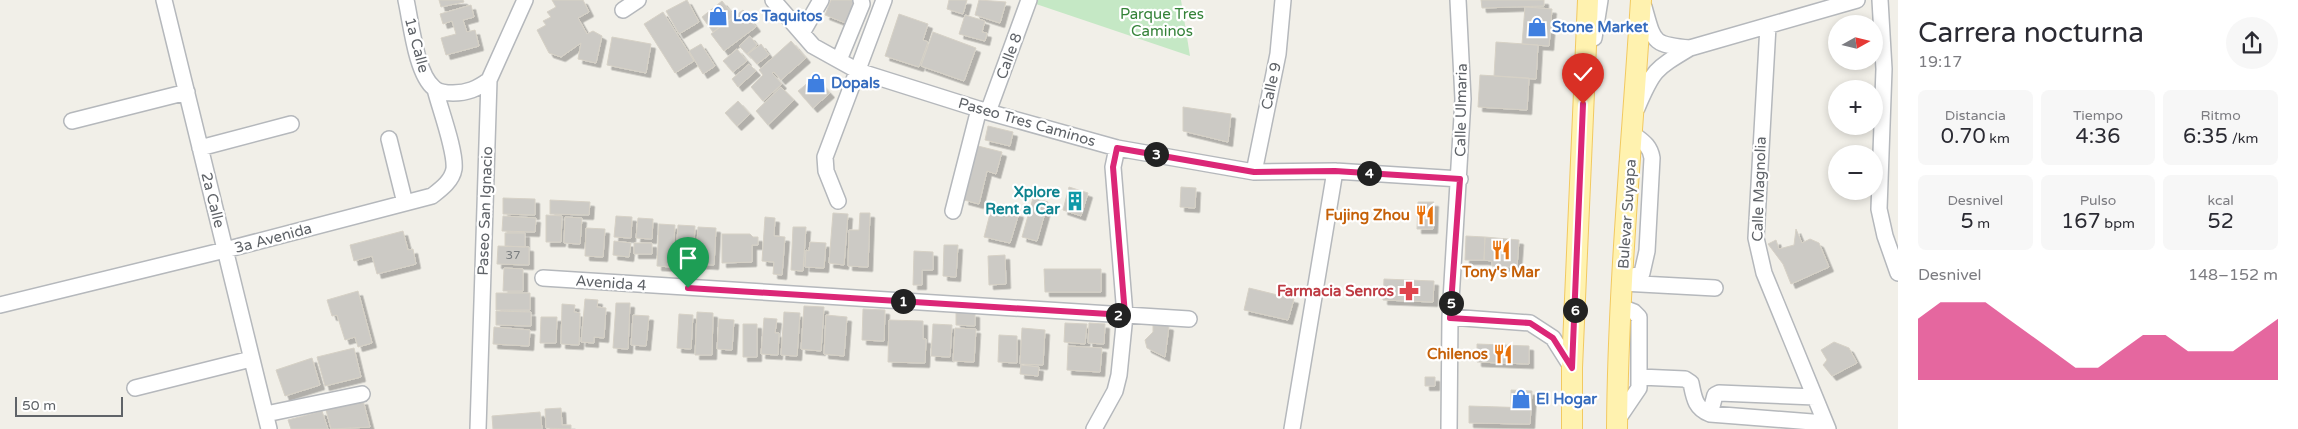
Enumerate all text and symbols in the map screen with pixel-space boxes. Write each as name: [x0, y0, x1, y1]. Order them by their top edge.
shop icon: Los Taquitos: [707, 5, 729, 27]
park label: Parque Tres Caminos: [1120, 5, 1204, 40]
place label: Los Taquitos: [733, 7, 823, 26]
street label: 1a Calle: [401, 15, 433, 75]
north arrow: [1828, 15, 1882, 70]
map controls: [1828, 15, 1883, 200]
shop icon: Stone Market: [1526, 16, 1548, 38]
text: Carrera nocturna: [1918, 16, 2144, 50]
button: share: [2226, 17, 2278, 69]
place label: Stone Market: [1552, 18, 1648, 36]
street label: Calle 8: [992, 30, 1026, 82]
text: 19:17: [1918, 52, 1962, 72]
pin: [1562, 53, 1604, 104]
icon: check: [1569, 60, 1597, 88]
street label: Calle 9: [1257, 61, 1285, 111]
street label: Calle Ulmaria: [1451, 63, 1471, 157]
shop icon: Dopals: [805, 72, 827, 94]
place label: Dopals: [831, 74, 880, 93]
button: +: [1828, 80, 1883, 135]
street label: Paseo Tres Caminos: [956, 94, 1098, 150]
text: Distancia: [1945, 107, 2006, 124]
text: Tiempo: [2073, 107, 2123, 124]
text: Ritmo: [2201, 107, 2241, 124]
text: 0.70: [1941, 124, 1986, 149]
text: 4:36: [2075, 124, 2121, 149]
text: 6:35: [2183, 124, 2228, 149]
text: km: [1986, 130, 2010, 147]
text: /km: [2228, 130, 2258, 147]
street label: Calle Magnolia: [1748, 136, 1770, 242]
pin: 3: [1144, 142, 1168, 166]
button: −: [1828, 145, 1883, 200]
street label: Paseo San Ignacio: [474, 146, 496, 276]
text: 3: [1152, 146, 1161, 163]
street label: Bulevar Suyapa: [1614, 158, 1640, 270]
pin: 4: [1356, 160, 1382, 186]
text: 4: [1365, 165, 1374, 182]
street label: 2a Calle: [197, 170, 229, 230]
place label: Xplore Rent a Car: [985, 183, 1061, 218]
building icon: Xplore Rent a Car: [1064, 190, 1086, 212]
text: Desnivel: [1948, 192, 2003, 209]
text: Pulso: [2080, 192, 2116, 209]
text: kcal: [2207, 192, 2234, 209]
restaurant icon: Fujing Zhou: [1414, 204, 1436, 226]
place label: Fujing Zhou: [1325, 206, 1410, 225]
text: 5: [1960, 209, 1974, 234]
text: 167: [2061, 209, 2101, 234]
text: 52: [2207, 209, 2234, 234]
text: m: [1974, 215, 1990, 232]
text: bpm: [2101, 215, 2135, 232]
street label: 3a Avenida: [232, 219, 314, 257]
pin: [667, 237, 709, 288]
restaurant icon: Tony's Mar: [1490, 239, 1512, 261]
icon: arrive: [674, 244, 702, 272]
house number: 37: [505, 248, 521, 262]
place label: Tony's Mar: [1461, 263, 1540, 282]
text: Desnivel: [1918, 265, 1982, 285]
text: 148–152 m: [2188, 265, 2278, 285]
street label: Avenida 4: [575, 272, 647, 294]
pharmacy icon: Farmacia Senros: [1398, 280, 1420, 302]
place label: Farmacia Senros: [1277, 282, 1394, 300]
pin: 1: [890, 288, 916, 314]
pin: 5: [1438, 290, 1464, 316]
text: 1: [899, 293, 908, 310]
text: 5: [1447, 295, 1456, 312]
pin: 6: [1562, 298, 1588, 322]
pin: 2: [1106, 302, 1130, 328]
text: 6: [1571, 302, 1580, 319]
text: 2: [1114, 307, 1123, 324]
restaurant icon: Chilenos: [1492, 343, 1514, 365]
place label: Chilenos: [1427, 345, 1488, 363]
shop icon: El Hogar: [1510, 388, 1532, 410]
place label: El Hogar: [1536, 390, 1597, 409]
scale bar: [15, 394, 122, 417]
text: 50 m: [22, 397, 56, 414]

